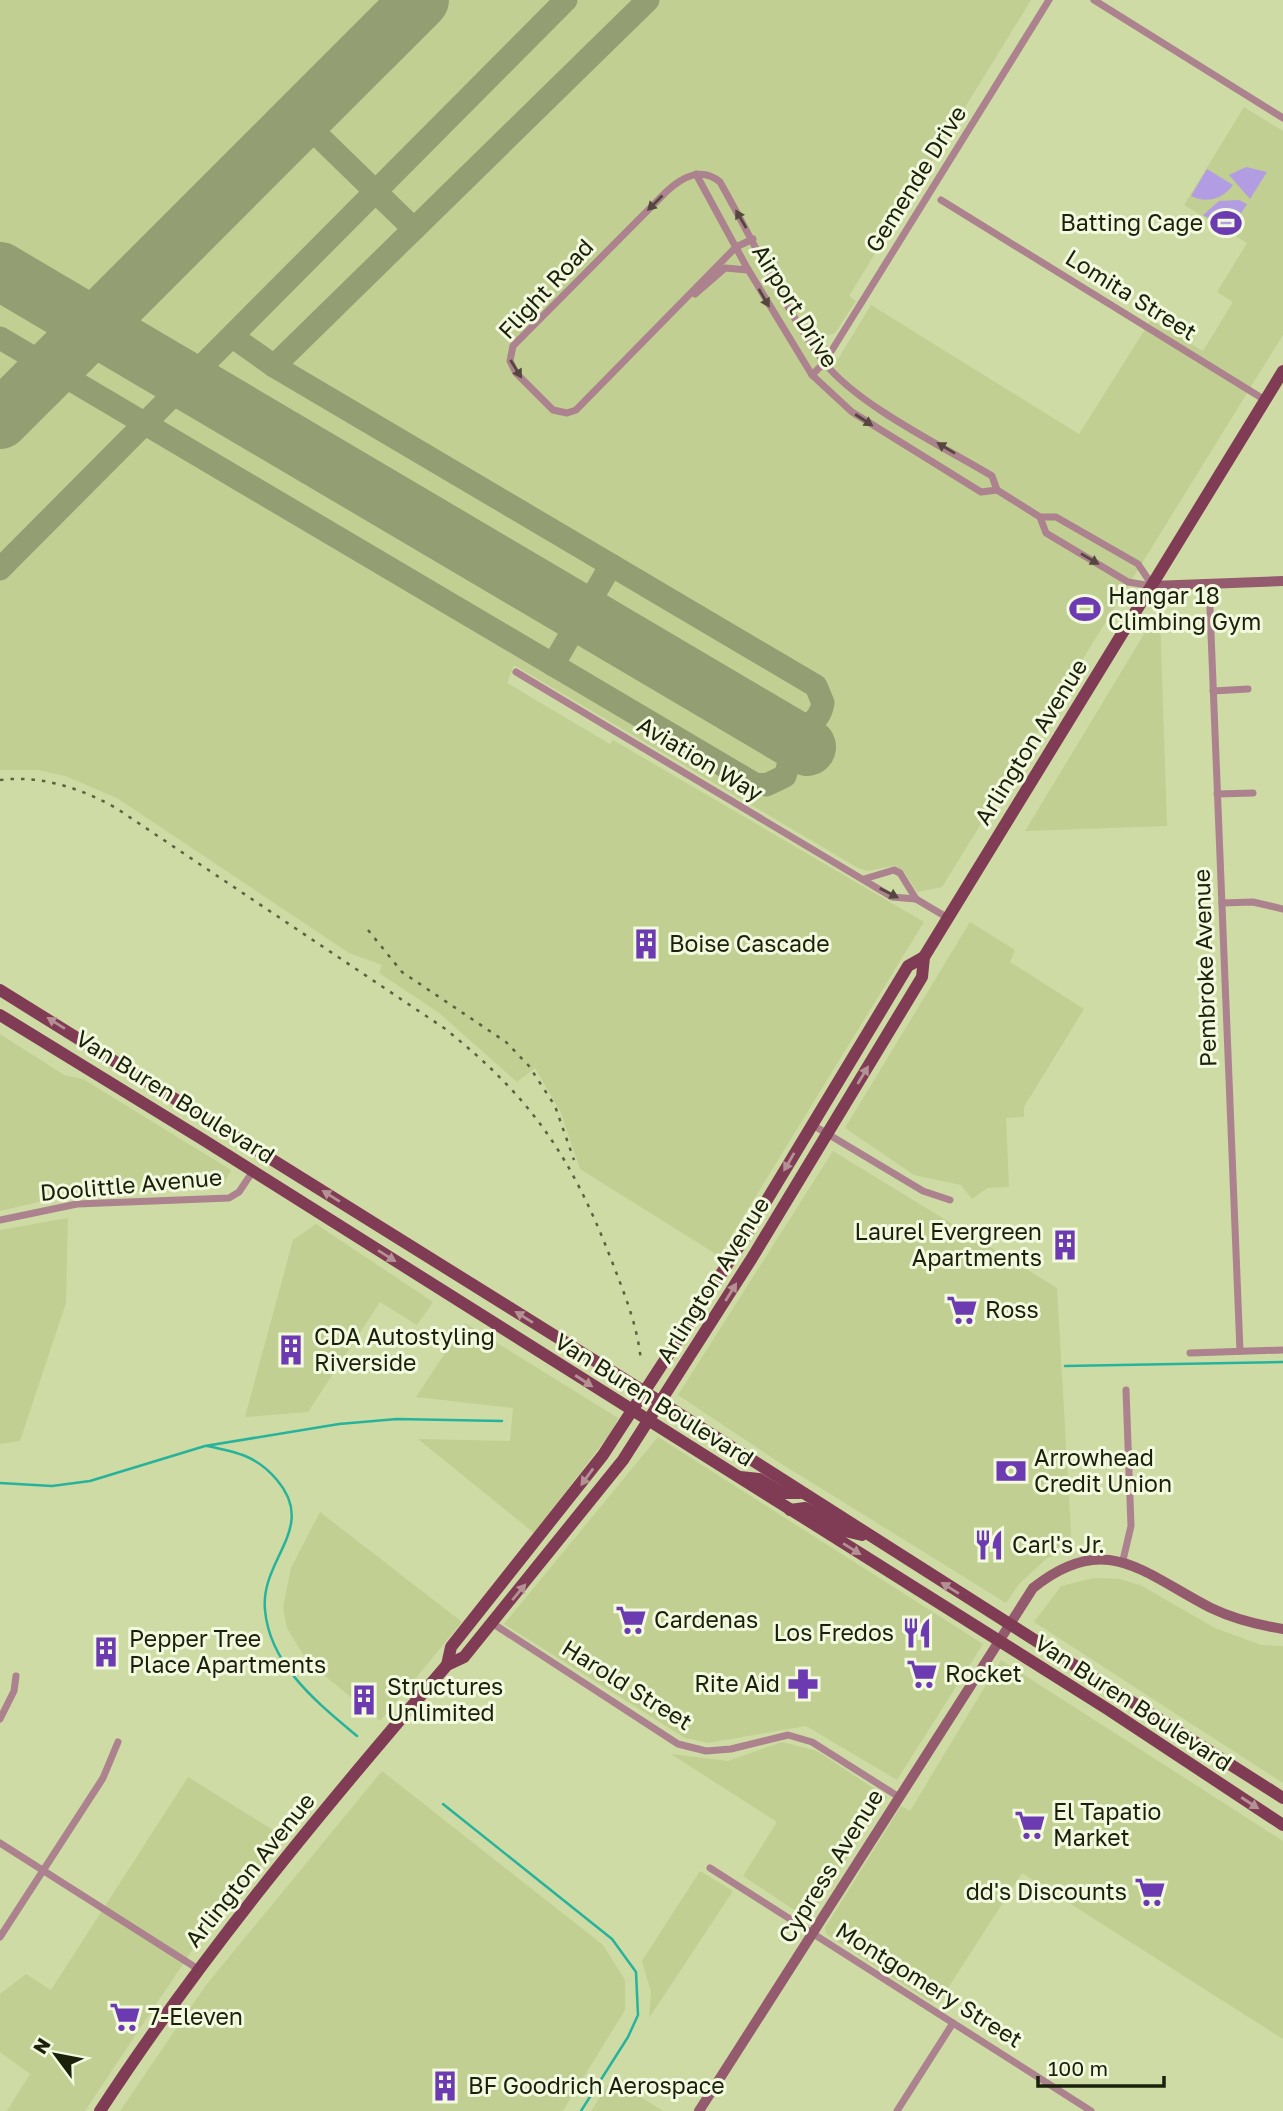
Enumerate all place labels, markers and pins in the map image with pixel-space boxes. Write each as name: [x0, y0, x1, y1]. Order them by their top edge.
sports icon: Batting Cage: [1209, 206, 1243, 240]
place label: Batting Cage: [1060, 208, 1203, 236]
place label: Hangar 18 Climbing Gym: [1108, 581, 1261, 635]
sports icon: Hangar 18 Climbing Gym: [1068, 592, 1102, 626]
building icon: Boise Cascade: [629, 927, 663, 961]
place label: Boise Cascade: [669, 929, 830, 957]
place label: Laurel Evergreen Apartments: [855, 1217, 1042, 1271]
building icon: Laurel Evergreen Apartments: [1048, 1228, 1082, 1262]
supermarket icon: Ross: [945, 1293, 979, 1327]
place label: Ross: [985, 1295, 1039, 1323]
place label: CDA Autostyling Riverside: [314, 1322, 495, 1376]
building icon: CDA Autostyling Riverside: [274, 1333, 308, 1367]
place label: Arrowhead Credit Union: [1034, 1443, 1172, 1497]
bank icon: Arrowhead Credit Union: [994, 1454, 1028, 1488]
restaurant icon: Carl's Jr.: [972, 1528, 1006, 1562]
place label: Carl's Jr.: [1012, 1530, 1105, 1558]
supermarket icon: Cardenas: [614, 1603, 648, 1637]
place label: Cardenas: [654, 1605, 758, 1633]
restaurant icon: Los Fredos: [900, 1616, 934, 1650]
place label: Los Fredos: [773, 1618, 894, 1646]
place label: Pepper Tree Place Apartments: [129, 1624, 326, 1678]
building icon: Pepper Tree Place Apartments: [89, 1635, 123, 1669]
supermarket icon: Rocket: [905, 1657, 939, 1691]
place label: Rocket: [945, 1659, 1022, 1687]
pharmacy icon: Rite Aid: [786, 1667, 820, 1701]
place label: Rite Aid: [694, 1669, 780, 1697]
place label: Structures Unlimited: [387, 1672, 503, 1726]
building icon: Structures Unlimited: [347, 1683, 381, 1717]
place label: El Tapatio Market: [1053, 1797, 1161, 1851]
supermarket icon: El Tapatio Market: [1013, 1808, 1047, 1842]
supermarket icon: dd's Discounts: [1133, 1875, 1167, 1909]
place label: dd's Discounts: [966, 1877, 1127, 1905]
supermarket icon: 7-Eleven: [108, 2000, 142, 2034]
place label: 7-Eleven: [148, 2002, 243, 2030]
building icon: BF Goodrich Aerospace: [428, 2069, 462, 2103]
place label: BF Goodrich Aerospace: [468, 2071, 725, 2099]

